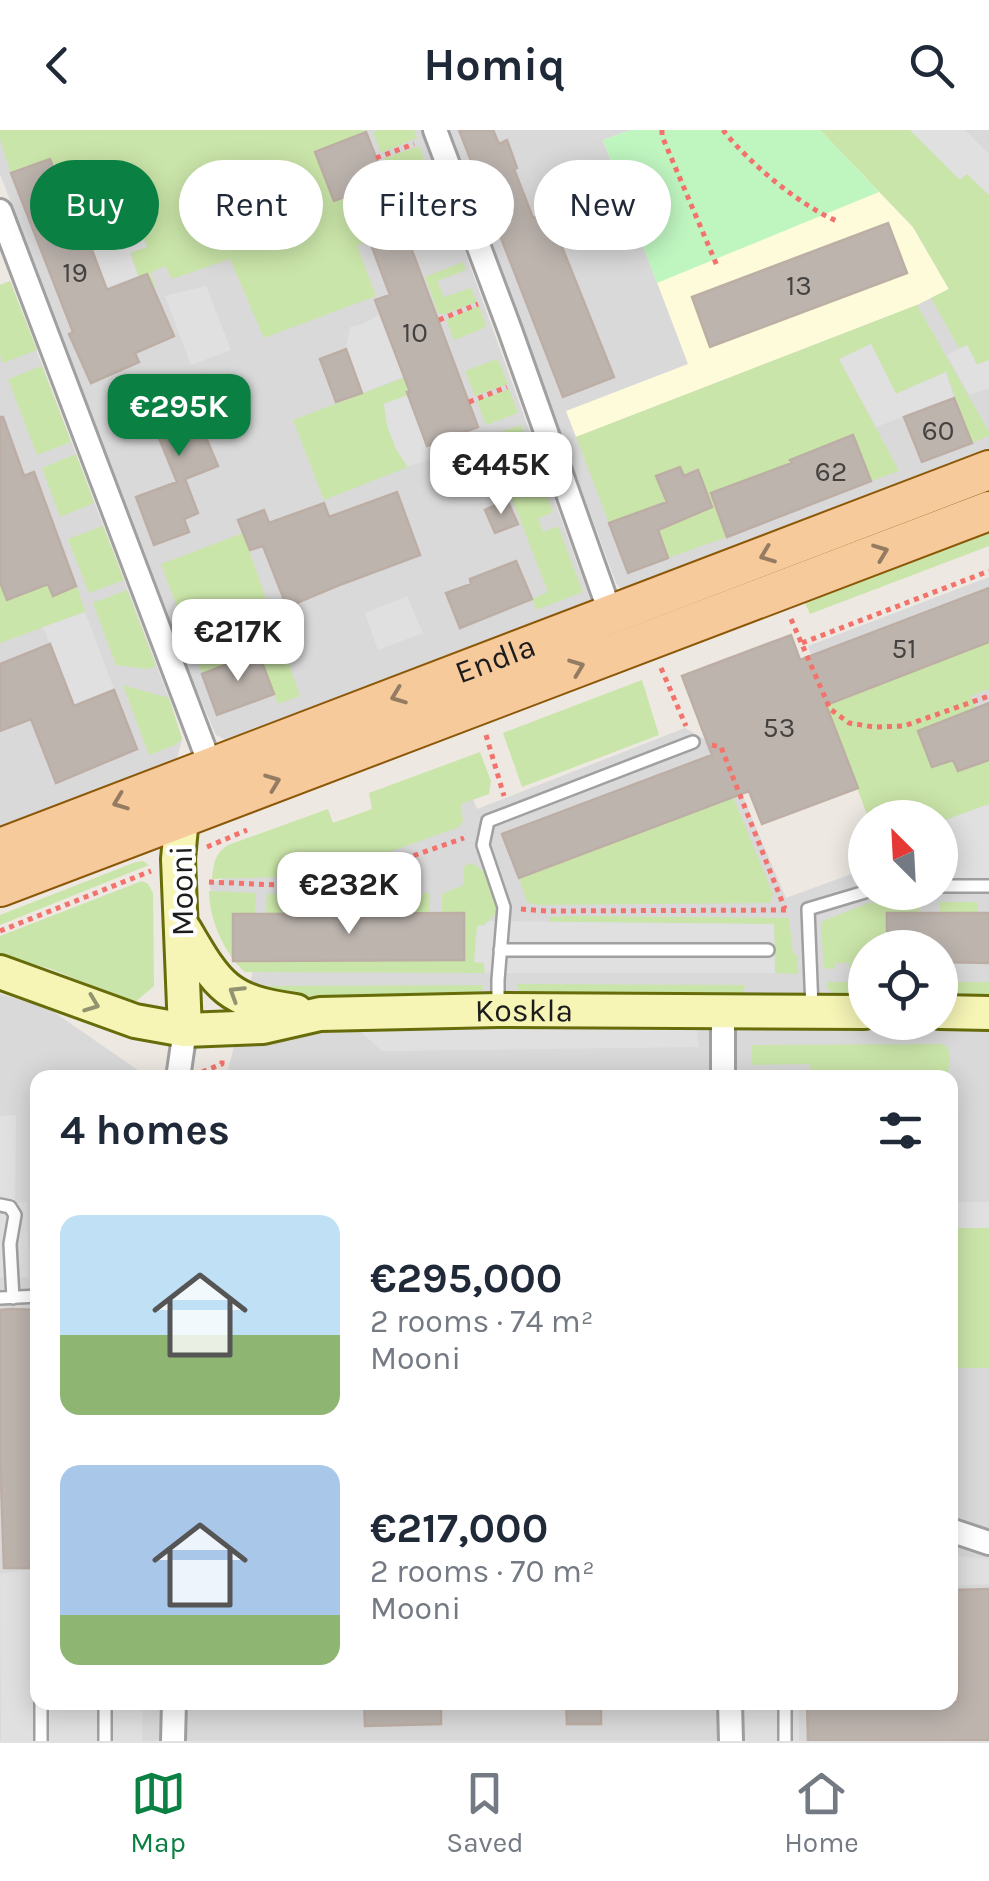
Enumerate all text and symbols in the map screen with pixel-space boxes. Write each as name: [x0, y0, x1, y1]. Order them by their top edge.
icon: back: [30, 38, 85, 93]
icon: search: [904, 38, 959, 93]
text: Homiq: [423, 39, 566, 91]
chip: Buy: [30, 160, 159, 250]
chip: Rent: [179, 160, 323, 250]
chip: Filters: [343, 160, 514, 250]
chip: New: [534, 160, 671, 250]
house number: 19: [62, 256, 88, 289]
house number: 13: [786, 269, 812, 302]
house number: 10: [402, 316, 428, 349]
pin: €295K: [109, 374, 249, 459]
text: €295K: [130, 388, 228, 425]
house number: 60: [922, 414, 954, 447]
pin: €445K: [431, 432, 571, 517]
text: €445K: [452, 446, 550, 483]
house number: 62: [815, 455, 847, 488]
one-way arrow: [759, 543, 777, 563]
one-way arrow: [871, 543, 889, 563]
pin: €217K: [168, 599, 308, 684]
text: €217K: [194, 613, 282, 650]
street label: Endla: [450, 627, 540, 691]
house number: 51: [891, 632, 917, 665]
one-way arrow: [568, 659, 585, 679]
one-way arrow: [390, 684, 408, 704]
house number: 53: [763, 711, 795, 744]
one-way arrow: [264, 773, 281, 794]
one-way arrow: [113, 790, 130, 810]
north arrow: [848, 800, 958, 910]
map controls: [848, 800, 958, 1040]
street label: Mooni: [163, 845, 201, 937]
pin: €232K: [279, 852, 419, 937]
text: €232K: [299, 866, 399, 903]
button: locate: [848, 930, 958, 1040]
one-way arrow: [229, 986, 247, 1005]
street label: Koskla: [474, 991, 573, 1029]
one-way arrow: [82, 992, 99, 1013]
icon: filters: [873, 1103, 928, 1158]
text: 4 homes: [60, 1105, 230, 1155]
text: €295,000: [370, 1253, 562, 1303]
icon: home: [140, 1255, 260, 1375]
text: 2 rooms · 74 m²: [370, 1303, 594, 1340]
text: Mooni: [370, 1340, 461, 1377]
text: €217,000: [370, 1503, 548, 1553]
icon: home: [140, 1505, 260, 1625]
text: 2 rooms · 70 m²: [370, 1553, 595, 1590]
text: Mooni: [370, 1590, 461, 1627]
tab: Map: [130, 1766, 186, 1859]
tab: Saved: [446, 1766, 524, 1859]
tab: Home: [784, 1766, 859, 1859]

